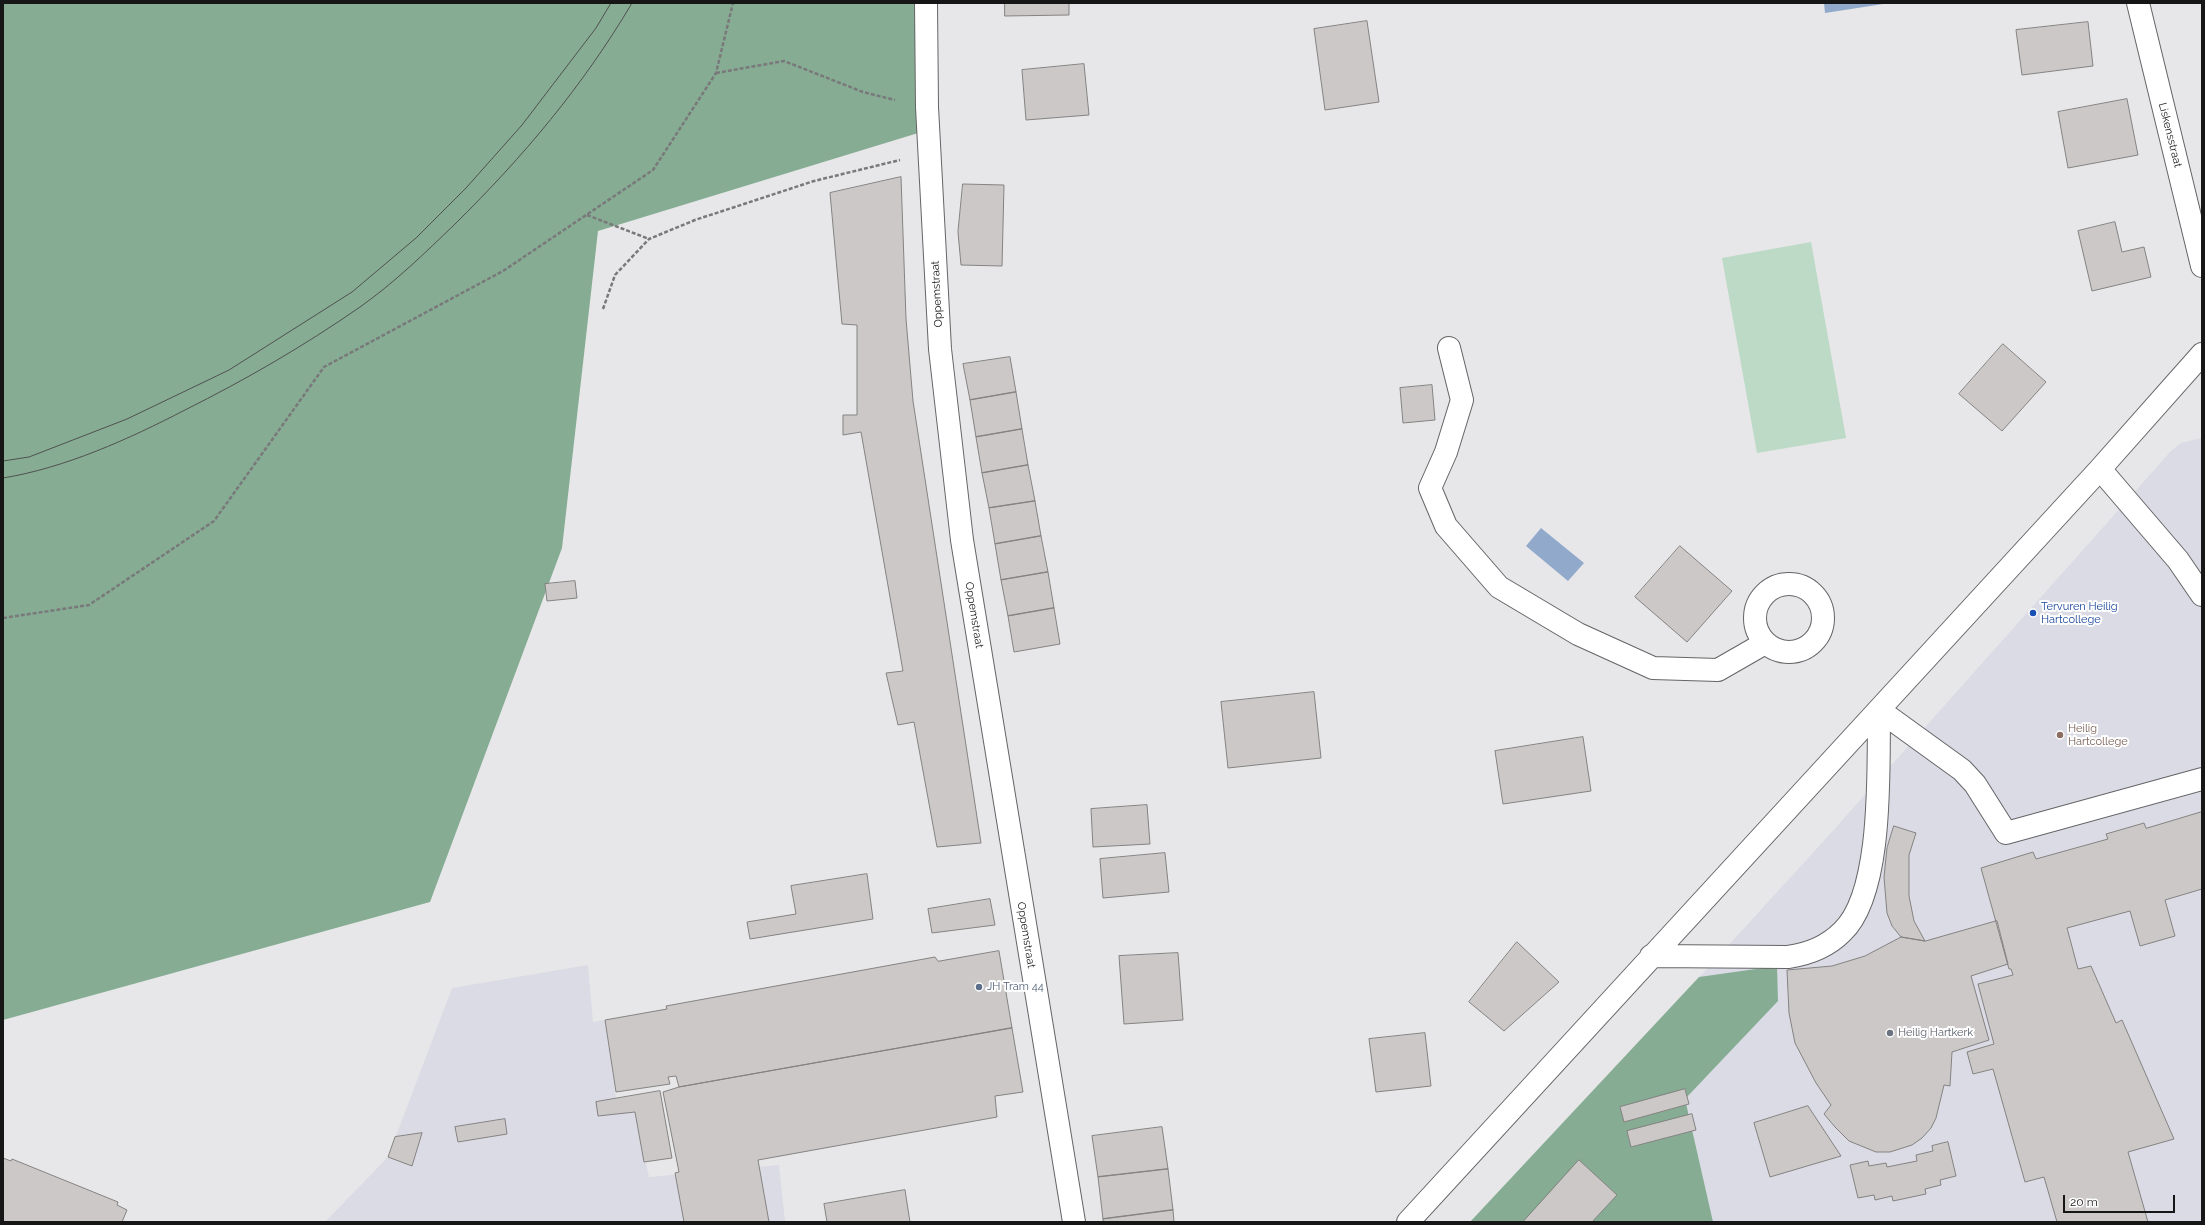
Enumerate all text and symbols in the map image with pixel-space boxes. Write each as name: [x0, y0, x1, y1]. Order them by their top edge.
street label: Liskensstraat: [2156, 101, 2184, 169]
street label: Oppemstraat: [929, 260, 945, 328]
street label: Oppemstraat: [962, 581, 986, 649]
place label: Tervuren Heilig Hartcollege: [2041, 600, 2118, 626]
marker: Tervuren Heilig Hartcollege: [2028, 608, 2038, 618]
place label: Heilig Hartcollege: [2068, 722, 2128, 748]
marker: Heilig Hartcollege: [2055, 730, 2065, 740]
street label: Oppemstraat: [1014, 901, 1038, 969]
place label: JH Tram 44: [987, 980, 1044, 994]
marker: JH Tram 44: [974, 982, 984, 992]
place label: Heilig Hartkerk: [1898, 1026, 1973, 1040]
marker: Heilig Hartkerk: [1885, 1028, 1895, 1038]
scale bar: [2065, 1187, 2177, 1213]
text: 20 m: [2070, 1195, 2098, 1209]

